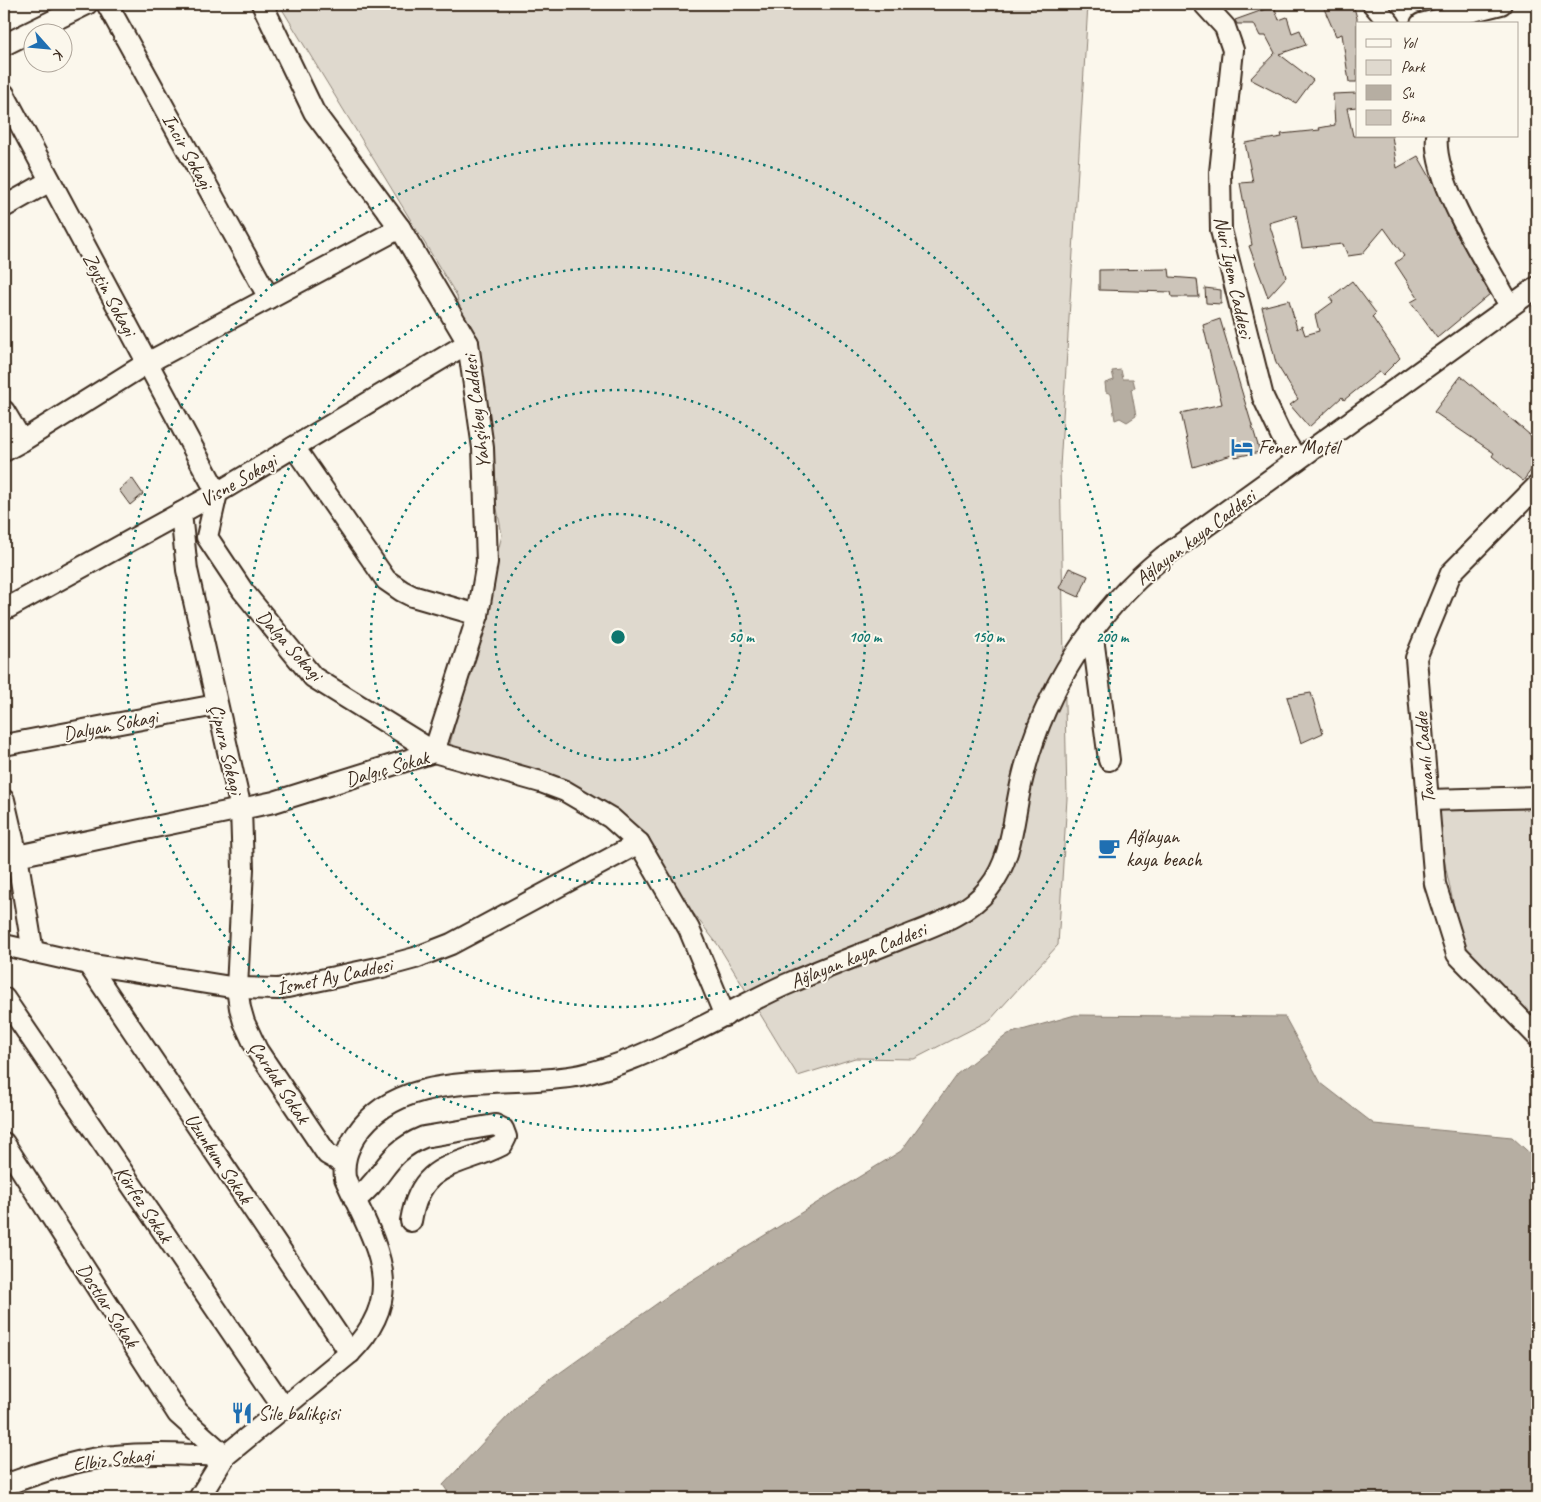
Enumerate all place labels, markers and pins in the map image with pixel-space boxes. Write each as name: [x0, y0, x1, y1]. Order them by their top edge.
hotel icon: Fener Motel: [1229, 434, 1255, 460]
place label: Fener Motel: [1258, 435, 1343, 460]
centre of rings: [609, 628, 627, 646]
place label: Ağlayan kaya beach: [1126, 824, 1203, 872]
cafe icon: Ağlayan kaya beach: [1096, 835, 1122, 861]
restaurant icon: Sile balikçisi: [229, 1400, 255, 1426]
place label: Sile balikçisi: [258, 1401, 342, 1426]

